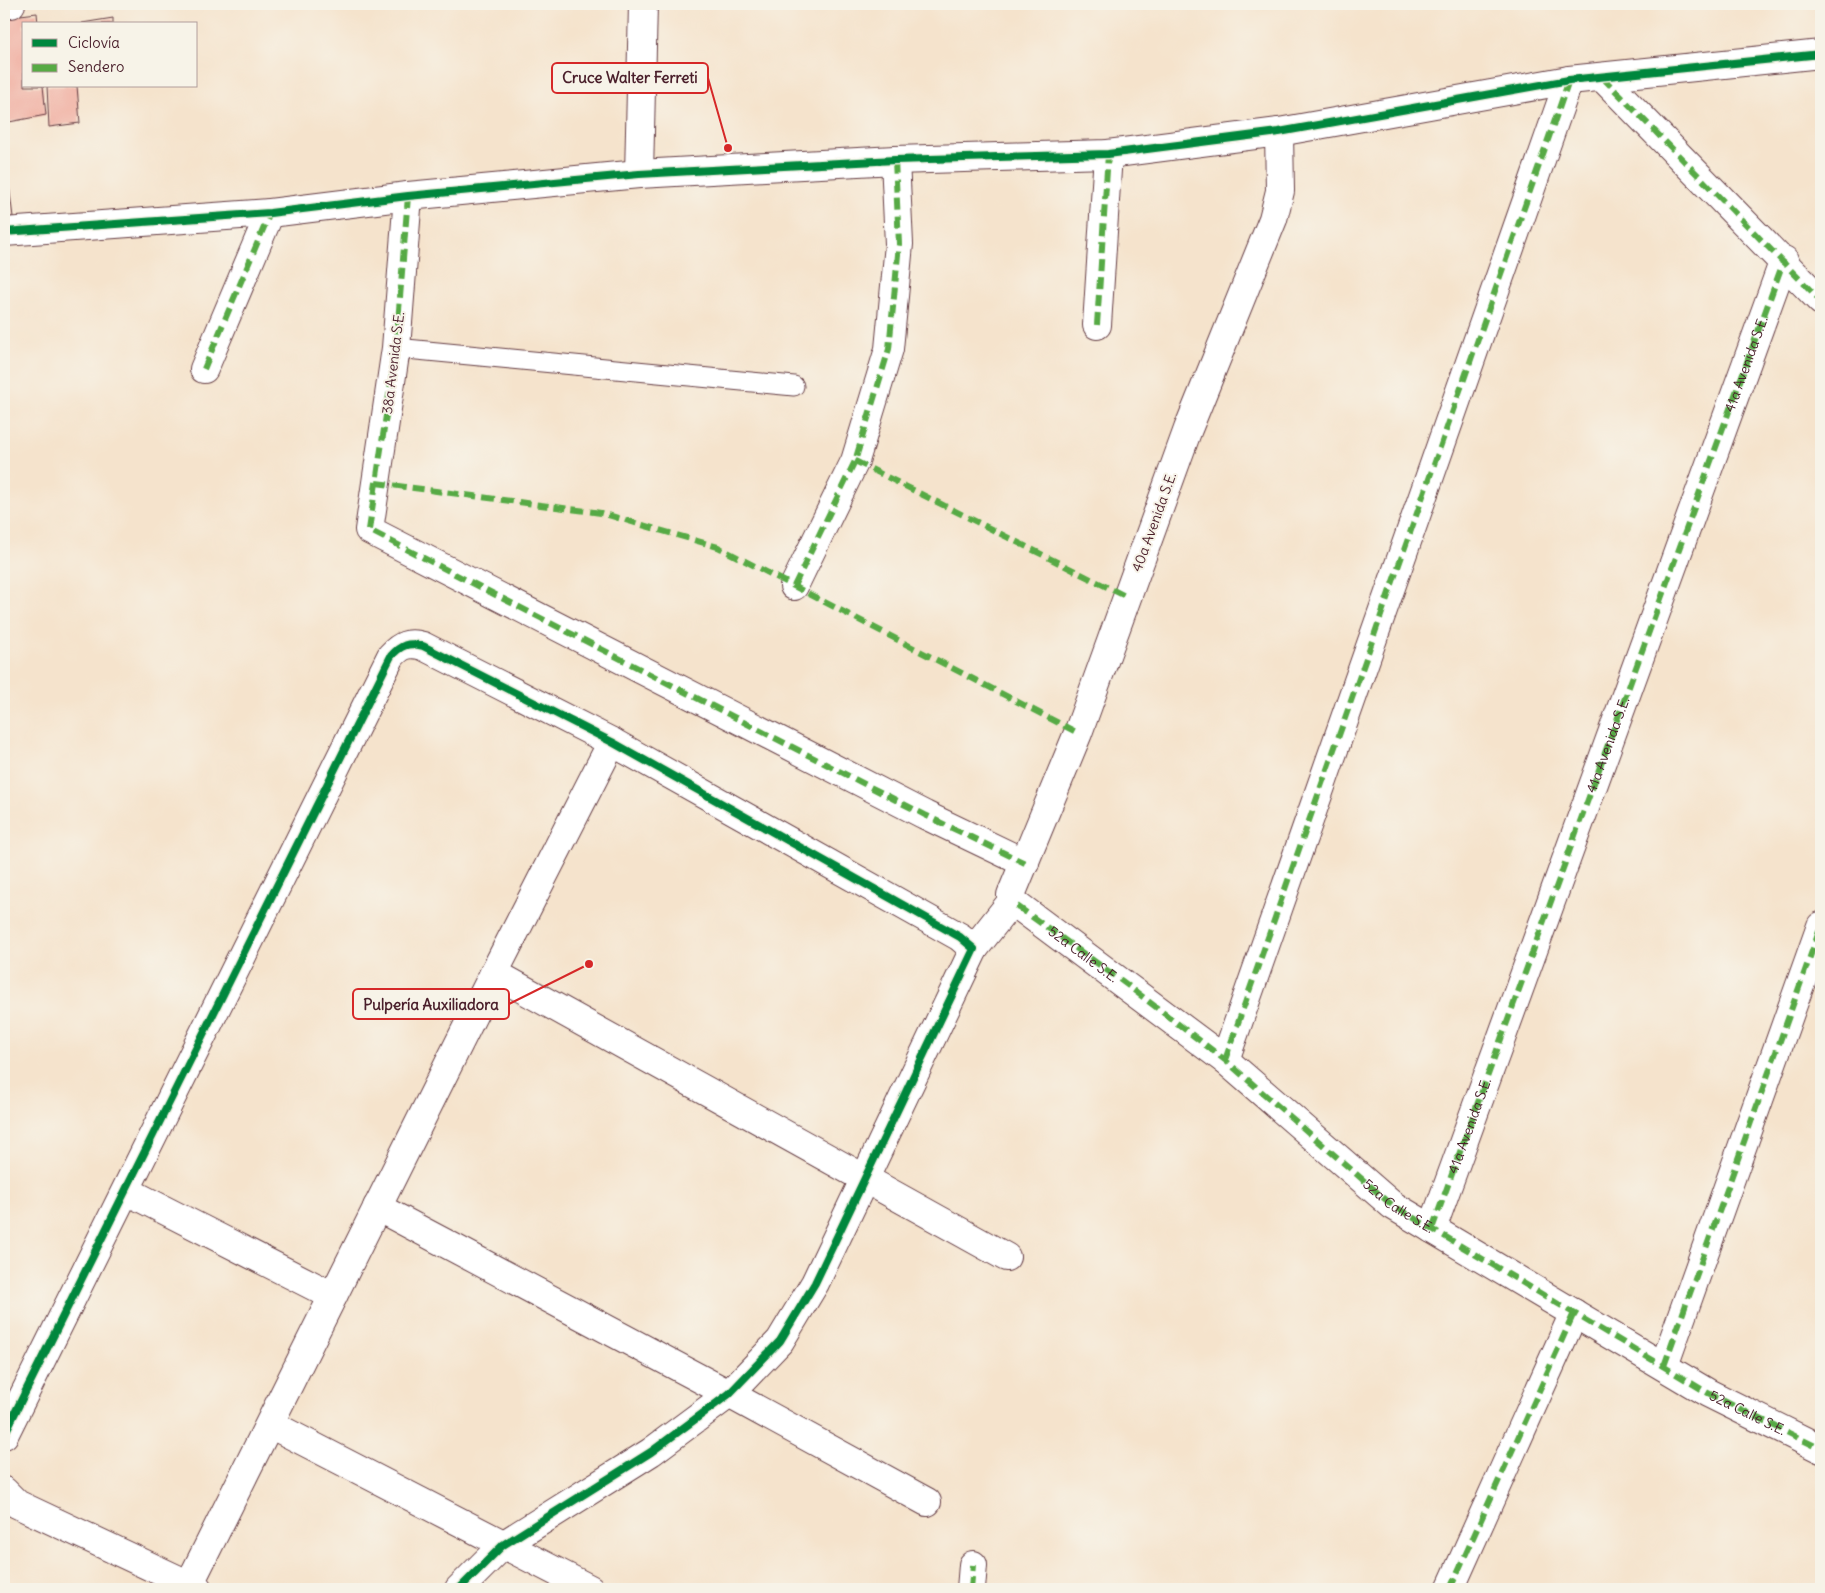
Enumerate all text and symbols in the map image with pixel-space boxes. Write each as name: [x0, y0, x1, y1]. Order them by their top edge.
legend: [22, 22, 198, 88]
text: Ciclovía: [68, 33, 120, 52]
text: Sendero: [68, 57, 124, 76]
callout: Cruce Walter Ferreti: [552, 63, 708, 93]
text: Cruce Walter Ferreti: [562, 68, 698, 87]
street label: 38a Avenida S.E.: [378, 311, 408, 415]
street label: 41a Avenida S.E.: [1720, 314, 1772, 415]
street label: 40a Avenida S.E.: [1128, 470, 1180, 574]
street label: 41a Avenida S.E.: [1582, 694, 1634, 795]
street label: 52a Calle S.E.: [1045, 922, 1122, 986]
callout: Pulpería Auxiliadora: [353, 989, 509, 1019]
text: Pulpería Auxiliadora: [363, 995, 499, 1015]
street label: 41a Avenida S.E.: [1444, 1075, 1495, 1176]
street label: 52a Calle S.E.: [1359, 1175, 1438, 1237]
street label: 52a Calle S.E.: [1706, 1386, 1789, 1439]

